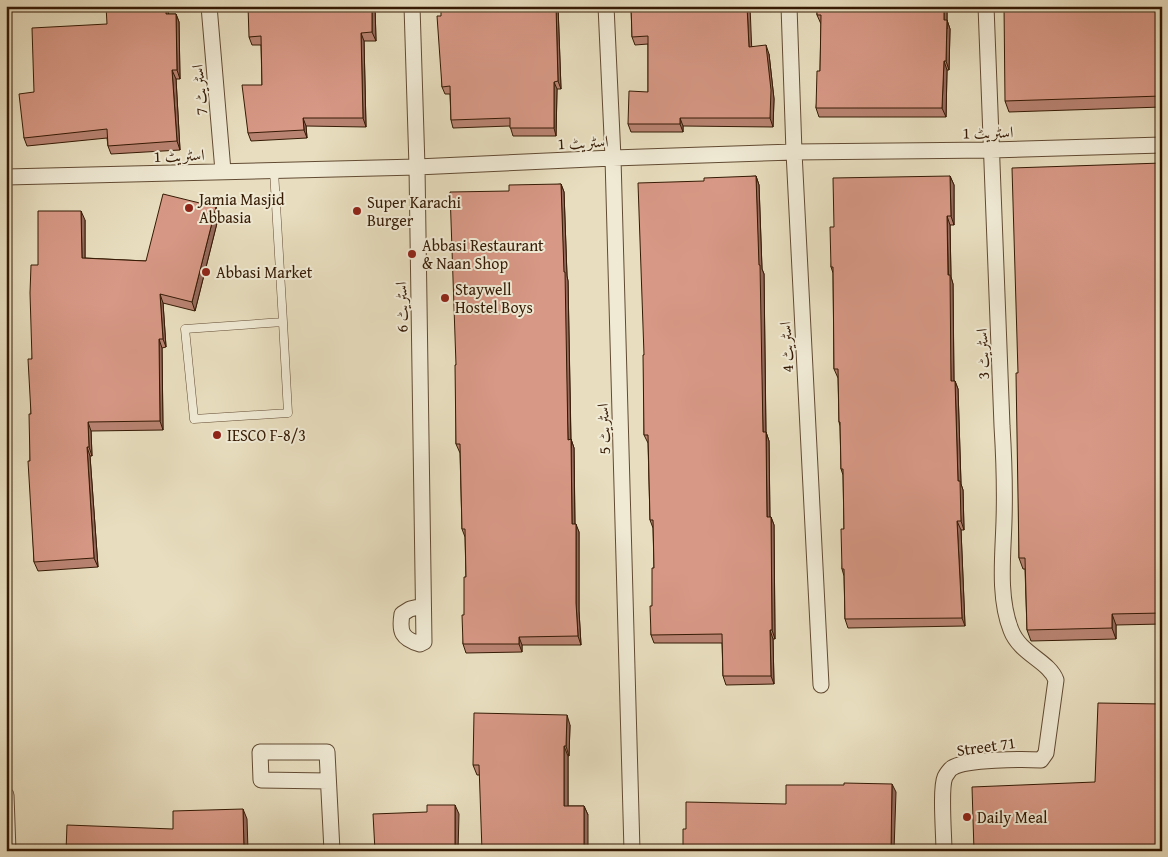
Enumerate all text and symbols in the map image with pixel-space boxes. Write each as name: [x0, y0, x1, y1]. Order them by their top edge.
street label: اسٹریٹ 7: [185, 64, 213, 116]
street label: اسٹریٹ 1: [962, 120, 1014, 144]
street label: اسٹریٹ 1: [557, 129, 609, 155]
street label: اسٹریٹ 1: [153, 142, 205, 168]
place label: Jamia Masjid Abbasia: [197, 187, 285, 229]
place label: Super Karachi Burger: [367, 190, 462, 232]
marker: Jamia Masjid Abbasia: [183, 202, 195, 214]
marker: Super Karachi Burger: [351, 205, 363, 217]
place label: Abbasi Restaurant & Naan Shop: [422, 233, 544, 275]
marker: Abbasi Restaurant & Naan Shop: [406, 248, 418, 260]
place label: Abbasi Market: [216, 260, 313, 284]
marker: Abbasi Market: [200, 266, 212, 278]
place label: Staywell Hostel Boys: [455, 277, 533, 319]
street label: اسٹریٹ 6: [389, 281, 413, 333]
marker: Staywell Hostel Boys: [439, 292, 451, 304]
street label: اسٹریٹ 4: [773, 321, 799, 373]
street label: اسٹریٹ 3: [969, 328, 995, 380]
street label: اسٹریٹ 5: [590, 403, 616, 455]
place label: IESCO F-8/3: [227, 423, 306, 447]
marker: IESCO F-8/3: [211, 429, 223, 441]
street label: Street 71: [955, 730, 1017, 762]
place label: Daily Meal: [977, 805, 1048, 829]
marker: Daily Meal: [961, 811, 973, 823]

